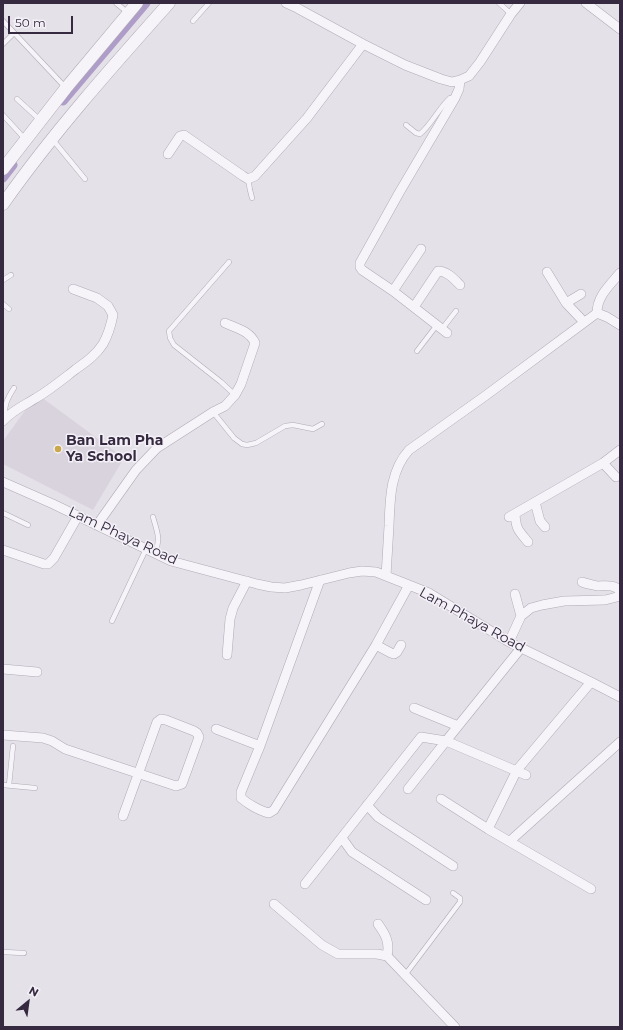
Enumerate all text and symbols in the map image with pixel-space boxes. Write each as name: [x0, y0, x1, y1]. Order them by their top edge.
scale bar: [10, 8, 75, 34]
text: 50 m: [15, 15, 46, 30]
place label: Ban Lam Pha Ya School: [66, 433, 163, 466]
marker: Ban Lam Pha Ya School: [53, 444, 63, 454]
street label: Lam Phaya Road: [66, 503, 180, 569]
street label: Lam Phaya Road: [416, 584, 528, 656]
north arrow: [8, 982, 48, 1022]
text: N: [27, 983, 41, 1000]

